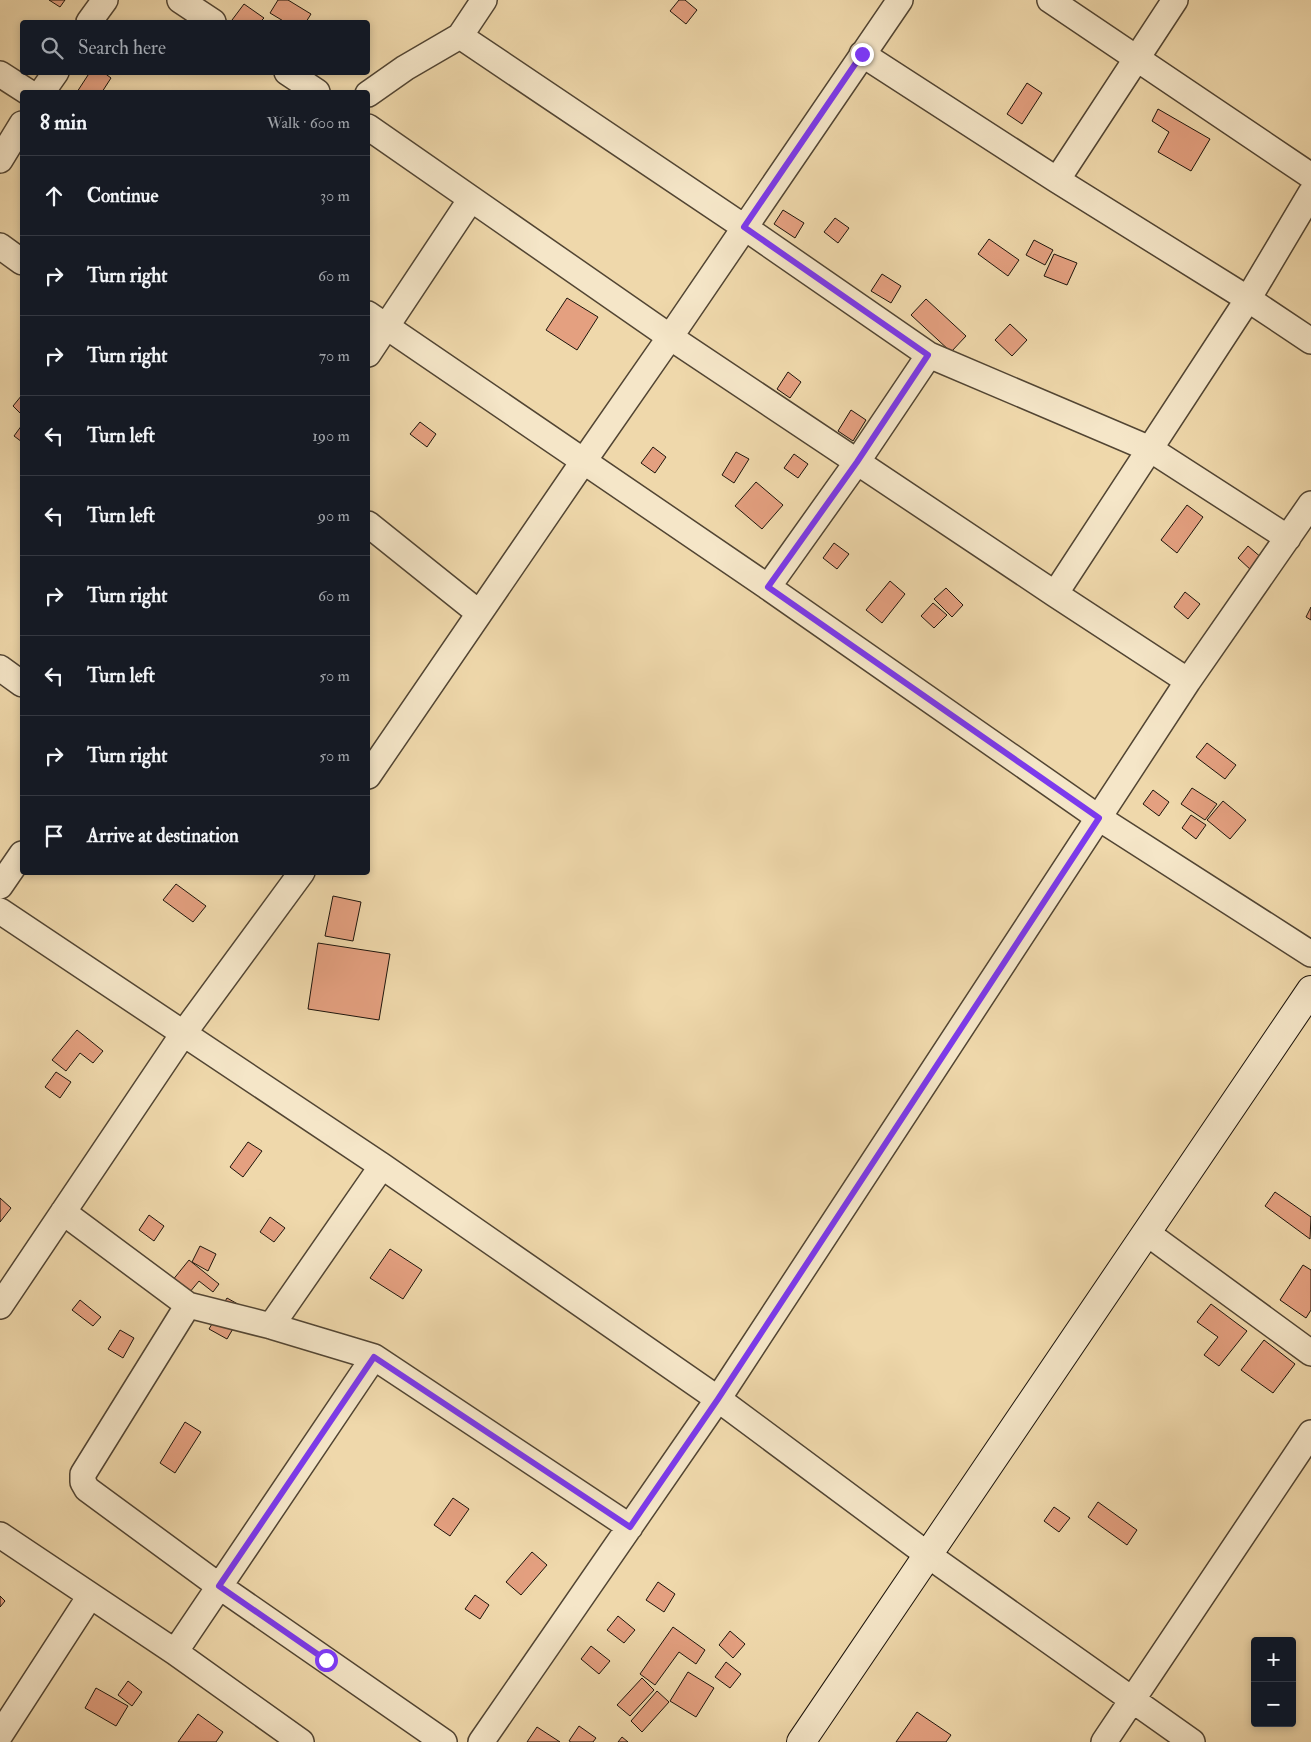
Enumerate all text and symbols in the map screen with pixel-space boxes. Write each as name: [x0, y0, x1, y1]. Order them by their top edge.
search box: [20, 20, 370, 75]
icon: search: [38, 34, 66, 62]
text: Search here: [78, 36, 166, 60]
route end: [851, 43, 874, 66]
text: 8 min: [40, 109, 87, 136]
text: Walk · 600 m: [267, 113, 350, 133]
icon: ahead: [40, 182, 68, 210]
text: Continue: [87, 184, 158, 208]
text: 30 m: [320, 186, 350, 206]
icon: right: [40, 262, 68, 290]
text: Turn right: [87, 264, 167, 288]
text: 60 m: [318, 266, 350, 286]
icon: right: [40, 342, 68, 370]
text: Turn right: [87, 344, 167, 368]
text: 70 m: [319, 346, 350, 366]
icon: left: [40, 422, 68, 450]
text: Turn left: [87, 424, 155, 448]
text: 190 m: [312, 426, 350, 446]
icon: left: [40, 502, 68, 530]
text: Turn left: [87, 504, 155, 528]
text: 90 m: [318, 506, 350, 526]
icon: right: [40, 582, 68, 610]
text: Turn right: [87, 584, 167, 608]
text: 60 m: [318, 586, 350, 606]
icon: left: [40, 662, 68, 690]
text: Turn left: [87, 664, 155, 688]
text: 50 m: [319, 666, 350, 686]
icon: right: [40, 742, 68, 770]
text: Turn right: [87, 744, 167, 768]
text: 50 m: [319, 746, 350, 766]
icon: arrive: [40, 822, 68, 850]
text: Arrive at destination: [87, 824, 239, 848]
map controls: [1251, 1637, 1296, 1727]
button: +: [1251, 1637, 1296, 1682]
route start: [315, 1649, 338, 1672]
button: −: [1251, 1682, 1296, 1727]

